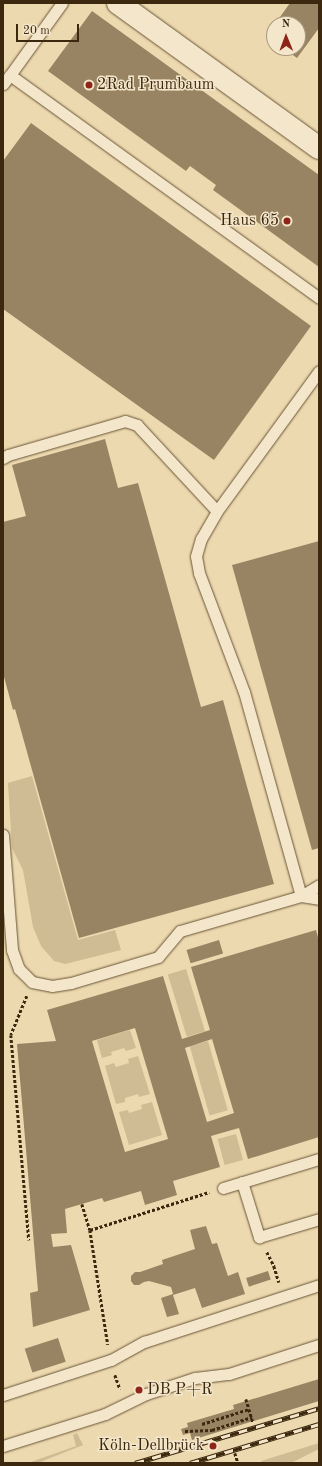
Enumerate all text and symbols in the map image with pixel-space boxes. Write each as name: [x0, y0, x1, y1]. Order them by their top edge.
scale bar: [18, 16, 81, 42]
north arrow: [266, 16, 306, 56]
text: N: [282, 19, 290, 30]
text: 20 m: [23, 25, 50, 37]
place label: 2Rad Prumbaum: [97, 75, 215, 95]
marker: 2Rad Prumbaum: [84, 80, 94, 90]
place label: Haus 65: [220, 211, 279, 231]
marker: Haus 65: [282, 216, 292, 226]
place label: DB P+R: [147, 1380, 212, 1400]
marker: DB P+R: [134, 1385, 144, 1395]
place label: Köln-Dellbrück: [98, 1436, 204, 1456]
marker: Köln-Dellbrück: [207, 1440, 219, 1452]

